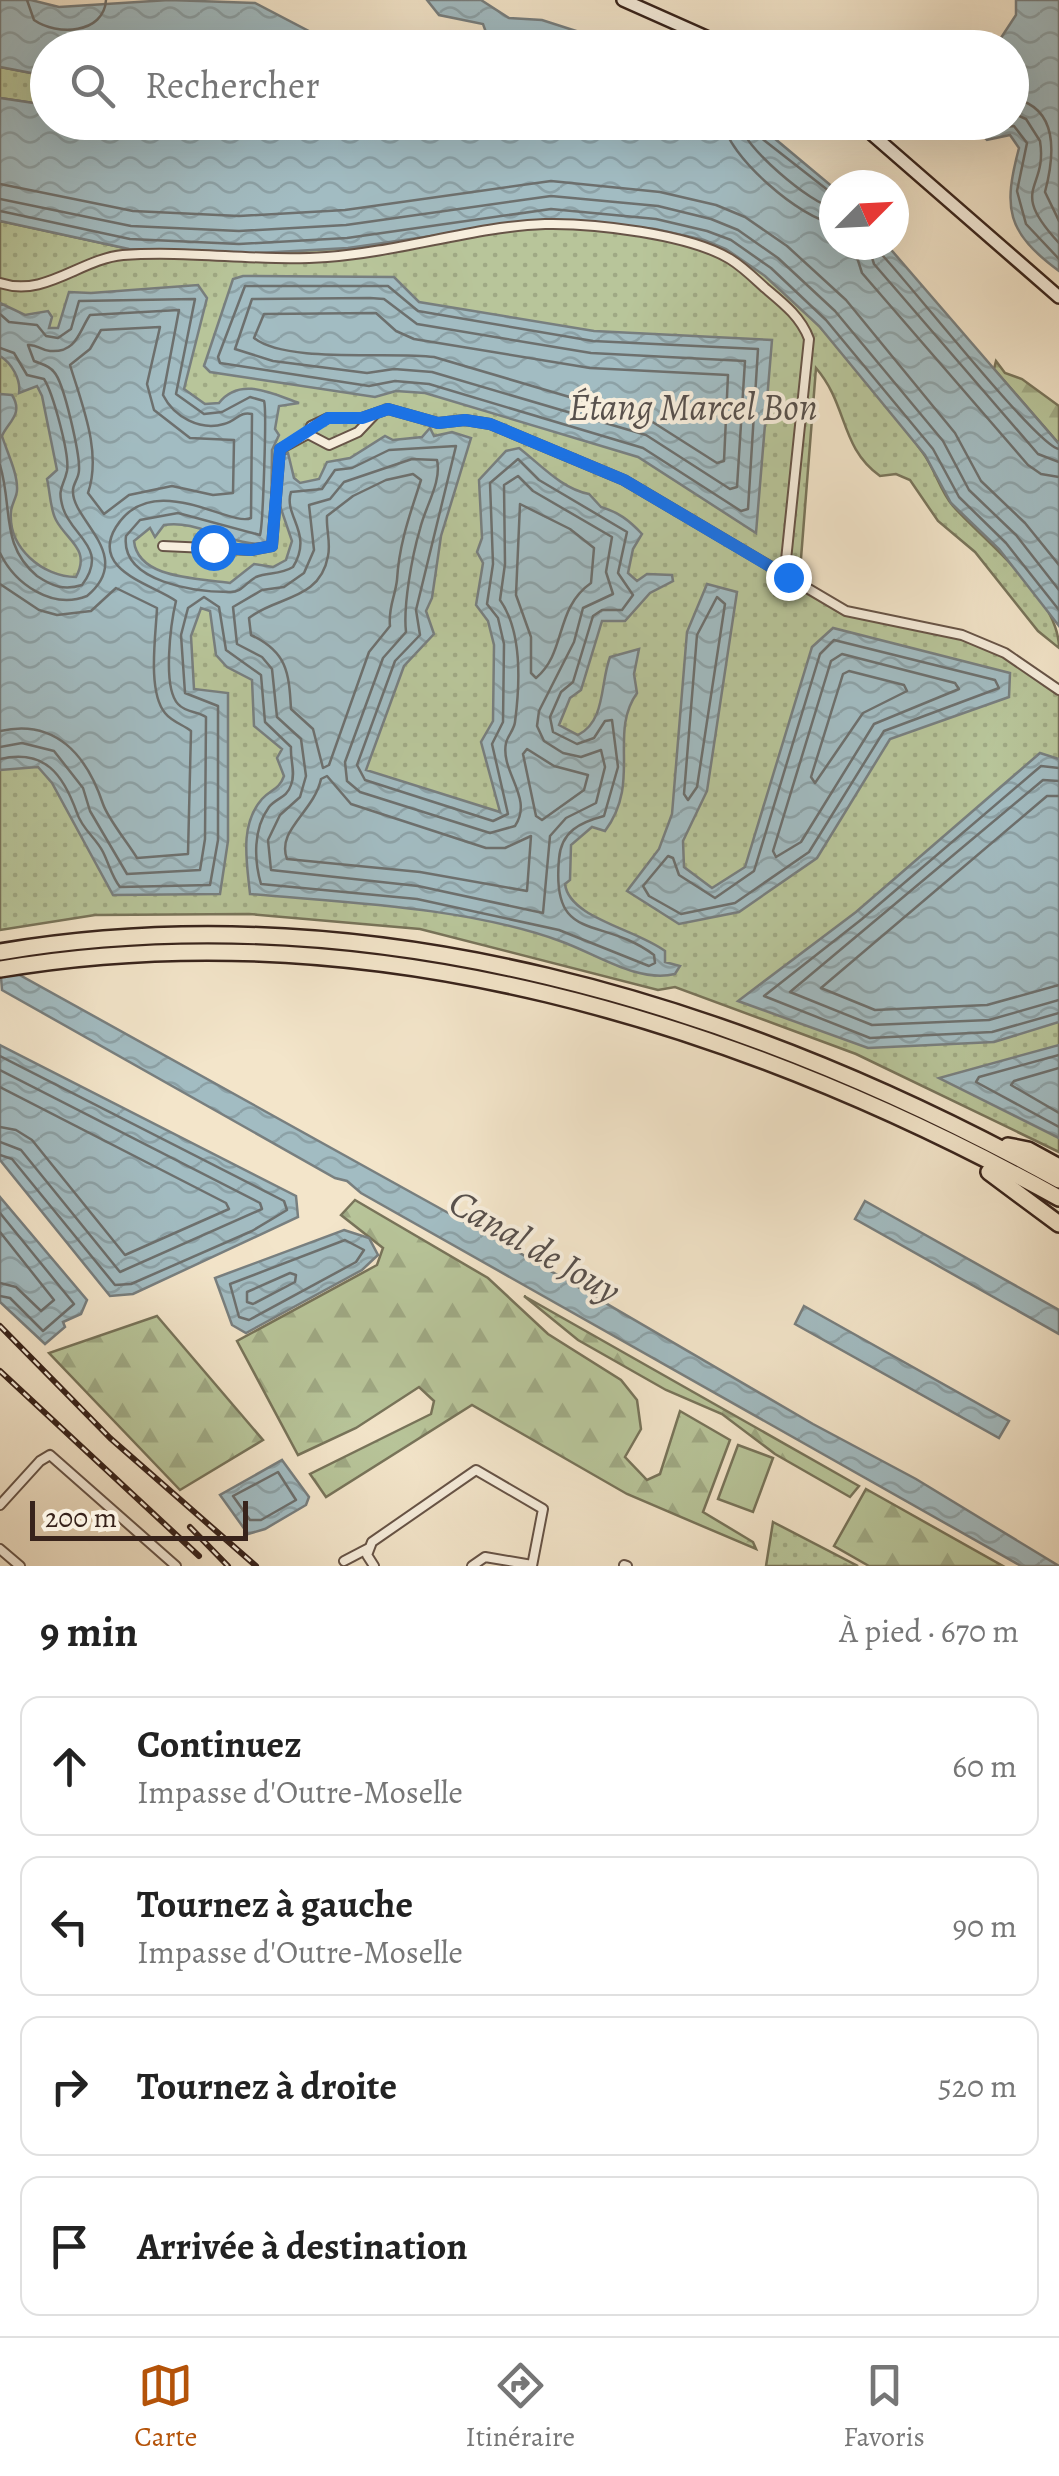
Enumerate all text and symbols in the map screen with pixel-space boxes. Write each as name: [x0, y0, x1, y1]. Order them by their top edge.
search box: [30, 30, 1029, 140]
icon: search: [65, 58, 120, 113]
text: Rechercher: [145, 59, 320, 111]
north arrow: [819, 170, 909, 260]
water label: Étang Marcel Bon: [568, 381, 818, 433]
route start: [191, 525, 237, 571]
route end: [766, 555, 812, 601]
water label: Canal de Jouy: [440, 1176, 631, 1316]
scale bar: [30, 1496, 248, 1540]
text: 200 m: [45, 1499, 117, 1537]
text: 9 min: [40, 1603, 138, 1660]
text: À pied · 670 m: [839, 1609, 1019, 1653]
text: Continuez: [137, 1718, 302, 1770]
icon: ahead: [42, 1739, 97, 1794]
text: 60 m: [952, 1744, 1017, 1788]
text: Impasse d'Outre-Moselle: [137, 1770, 463, 1814]
text: Tournez à gauche: [137, 1878, 413, 1930]
icon: left: [42, 1899, 97, 1954]
text: 90 m: [952, 1904, 1017, 1948]
text: Impasse d'Outre-Moselle: [137, 1930, 463, 1974]
icon: right: [42, 2059, 97, 2114]
text: Tournez à droite: [137, 2060, 397, 2112]
text: 520 m: [938, 2064, 1017, 2108]
icon: arrive: [42, 2219, 97, 2274]
text: Arrivée à destination: [137, 2220, 468, 2272]
tab: Carte: [134, 2358, 197, 2456]
tab: Itinéraire: [466, 2358, 575, 2456]
tab: Favoris: [843, 2358, 925, 2456]

